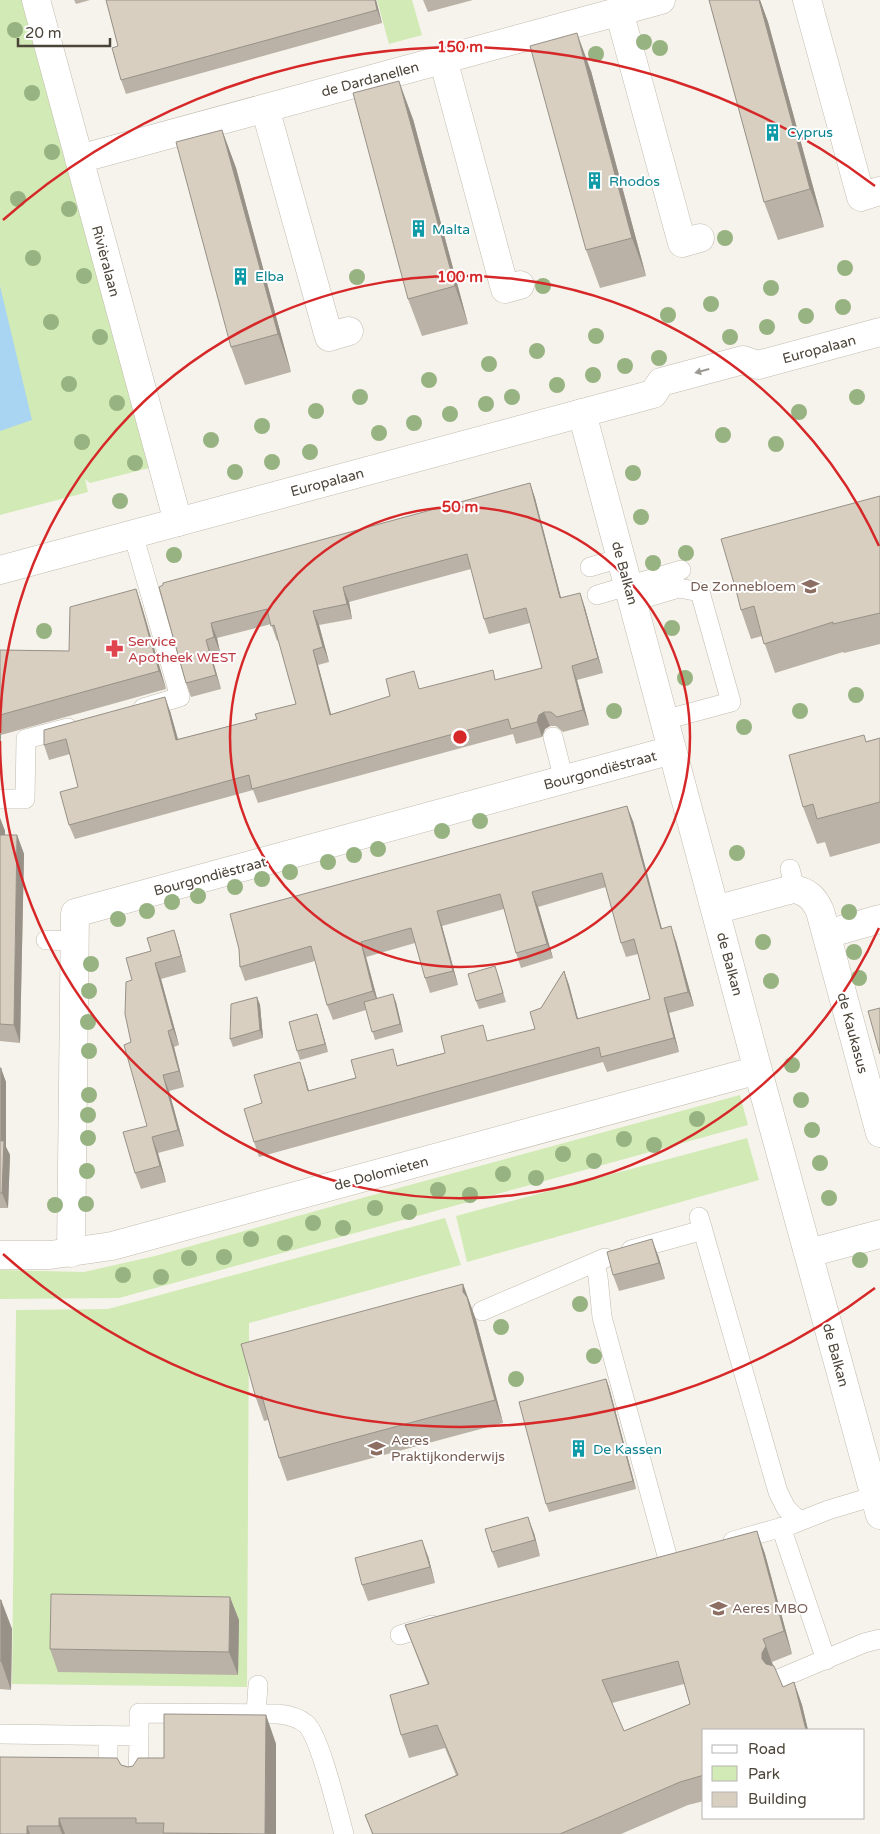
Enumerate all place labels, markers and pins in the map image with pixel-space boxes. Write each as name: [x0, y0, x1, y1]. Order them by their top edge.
building icon: Cyprus: [763, 122, 783, 142]
place label: Cyprus: [787, 124, 833, 141]
building icon: Rhodos: [585, 171, 605, 191]
place label: Rhodos: [609, 173, 660, 190]
building icon: Malta: [408, 219, 428, 239]
place label: Malta: [432, 221, 470, 238]
building icon: Elba: [231, 266, 251, 286]
place label: Elba: [255, 268, 284, 285]
school or university icon: De Zonnebloem: [800, 576, 820, 596]
place label: De Zonnebloem: [690, 578, 796, 595]
place label: Service Apotheek WEST: [128, 633, 237, 666]
pharmacy icon: Service Apotheek WEST: [104, 639, 124, 659]
centre of rings: [451, 728, 469, 746]
place label: Aeres Praktijkonderwijs: [391, 1432, 505, 1465]
school or university icon: Aeres Praktijkonderwijs: [367, 1438, 387, 1458]
building icon: De Kassen: [569, 1439, 589, 1459]
place label: De Kassen: [593, 1441, 662, 1458]
school or university icon: Aeres MBO: [708, 1598, 728, 1618]
place label: Aeres MBO: [732, 1600, 808, 1617]

